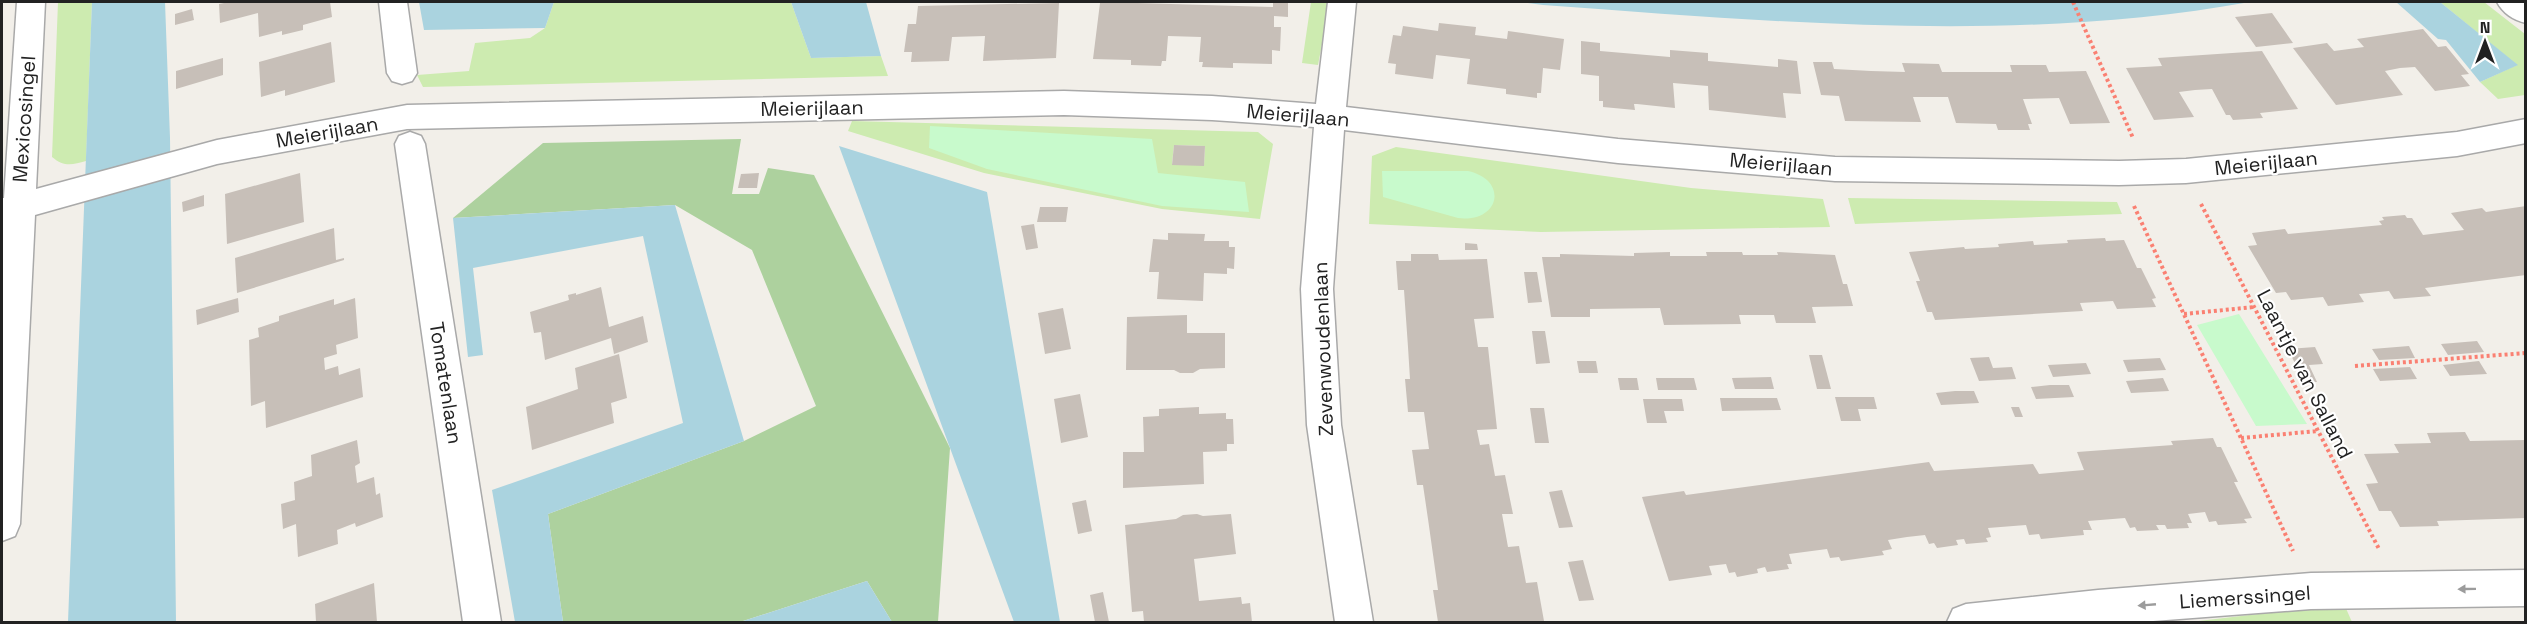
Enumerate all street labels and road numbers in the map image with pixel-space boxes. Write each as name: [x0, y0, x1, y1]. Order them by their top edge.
street label: Mexicosingel: [7, 55, 41, 183]
street label: Meierijlaan: [760, 94, 864, 122]
street label: Meierijlaan: [1245, 98, 1351, 132]
street label: Meierijlaan: [274, 110, 380, 154]
street label: Meierijlaan: [2213, 145, 2319, 181]
street label: Meierijlaan: [1728, 147, 1834, 181]
street label: Zevenwoudenlaan: [1307, 261, 1339, 437]
street label: Laantje van Salland: [2251, 285, 2359, 463]
street label: Tomatenlaan: [424, 320, 468, 446]
street label: Liemerssingel: [2178, 579, 2312, 615]

